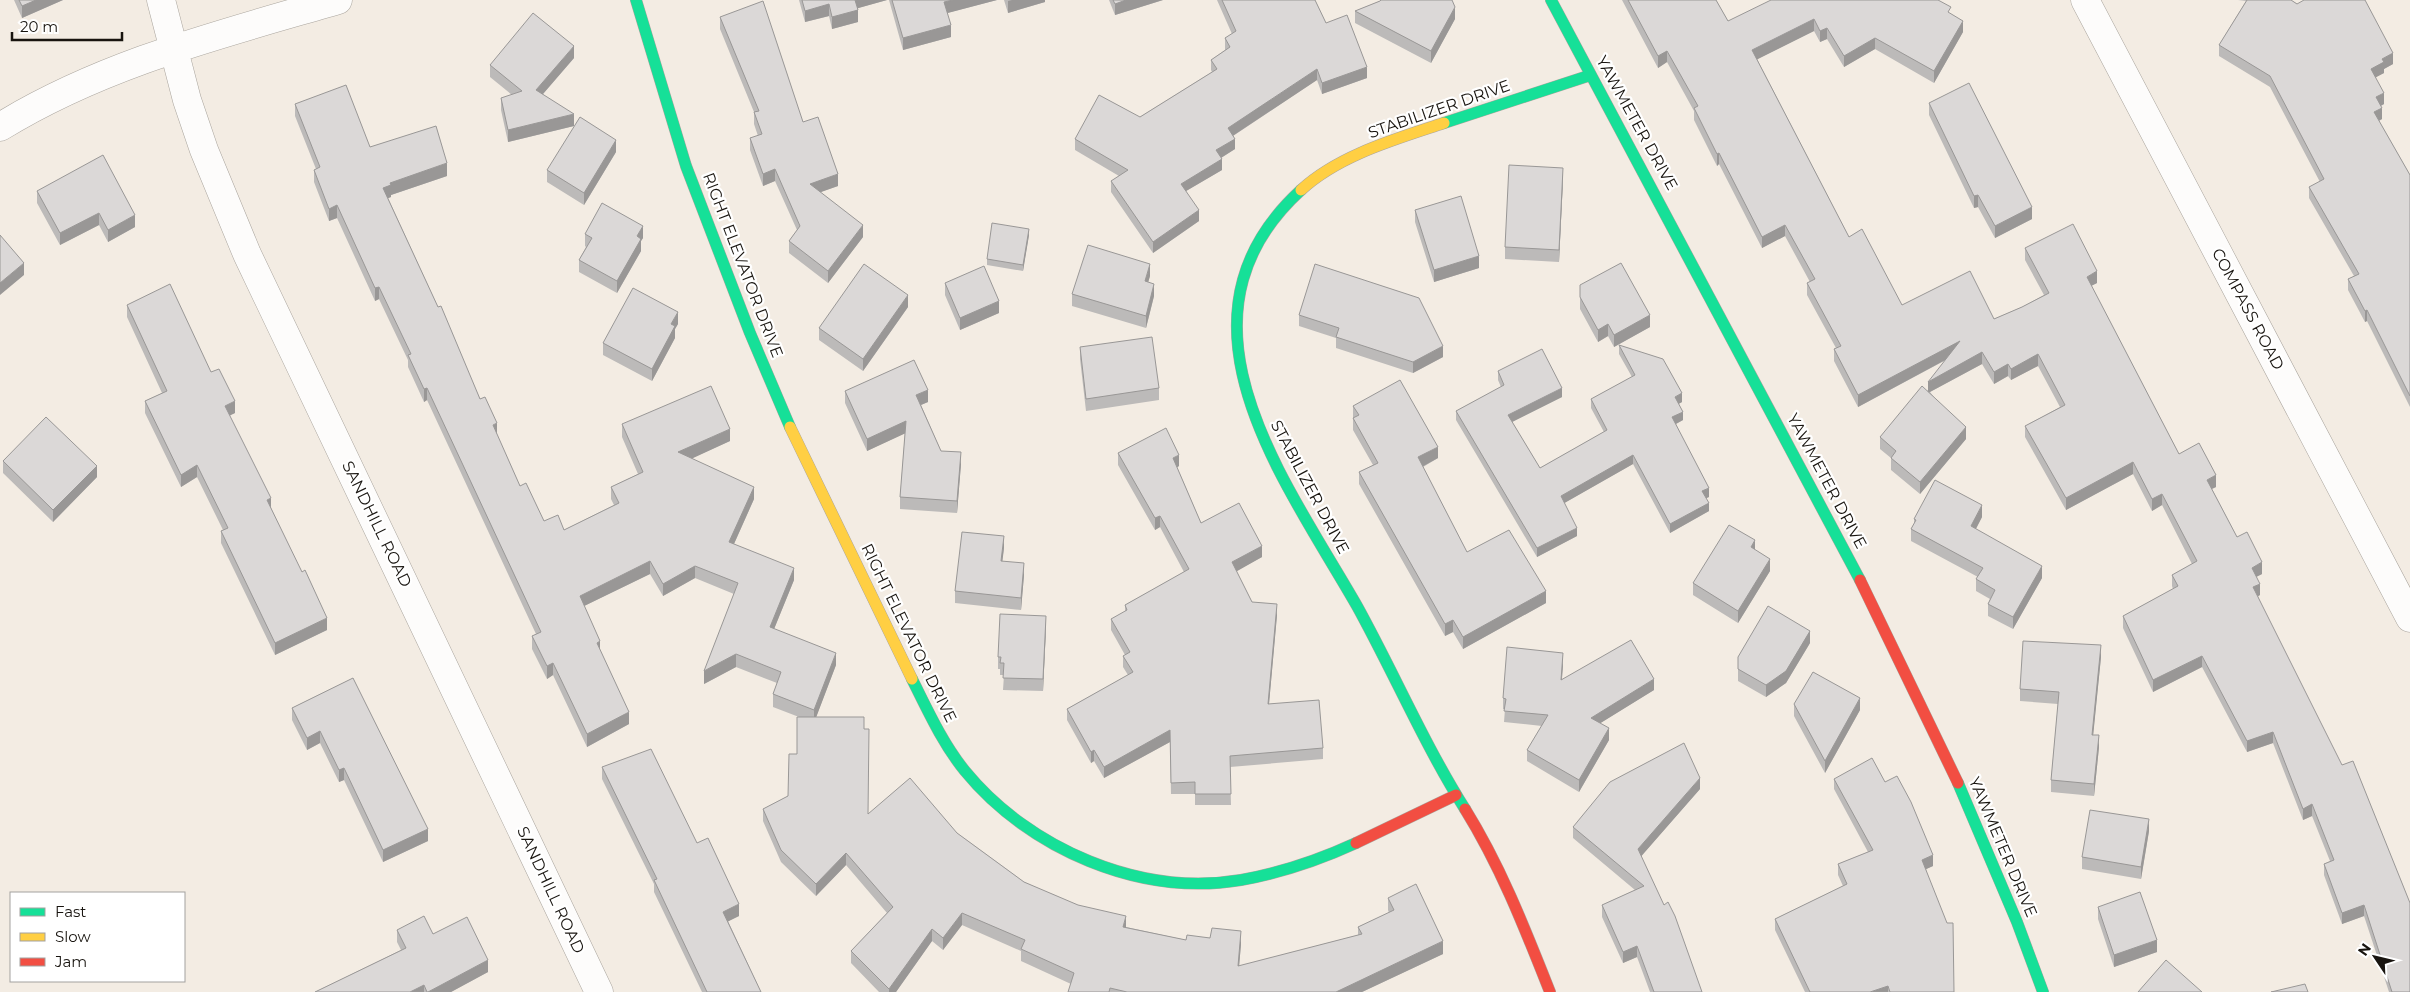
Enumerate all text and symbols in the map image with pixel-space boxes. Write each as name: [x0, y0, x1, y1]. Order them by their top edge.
scale bar: [12, 10, 122, 42]
text: 20 m: [20, 17, 58, 36]
street label: YAWMETER DRIVE: [1592, 53, 1682, 193]
street label: STABILIZER DRIVE: [1366, 76, 1512, 142]
street label: RIGHT ELEVATOR DRIVE: [699, 170, 787, 360]
street label: COMPASS ROAD: [2208, 245, 2288, 373]
street label: YAWMETER DRIVE: [1783, 410, 1871, 552]
street label: STABILIZER DRIVE: [1267, 417, 1353, 557]
street label: SANDHILL ROAD: [338, 458, 416, 590]
street label: RIGHT ELEVATOR DRIVE: [857, 541, 961, 725]
street label: YAWMETER DRIVE: [1965, 774, 2041, 920]
street label: SANDHILL ROAD: [513, 823, 589, 957]
legend: [10, 892, 185, 982]
text: Fast: [55, 902, 86, 921]
text: Slow: [55, 927, 91, 946]
north arrow: [2350, 932, 2400, 982]
text: N: [2354, 940, 2375, 959]
text: Jam: [54, 952, 87, 971]

